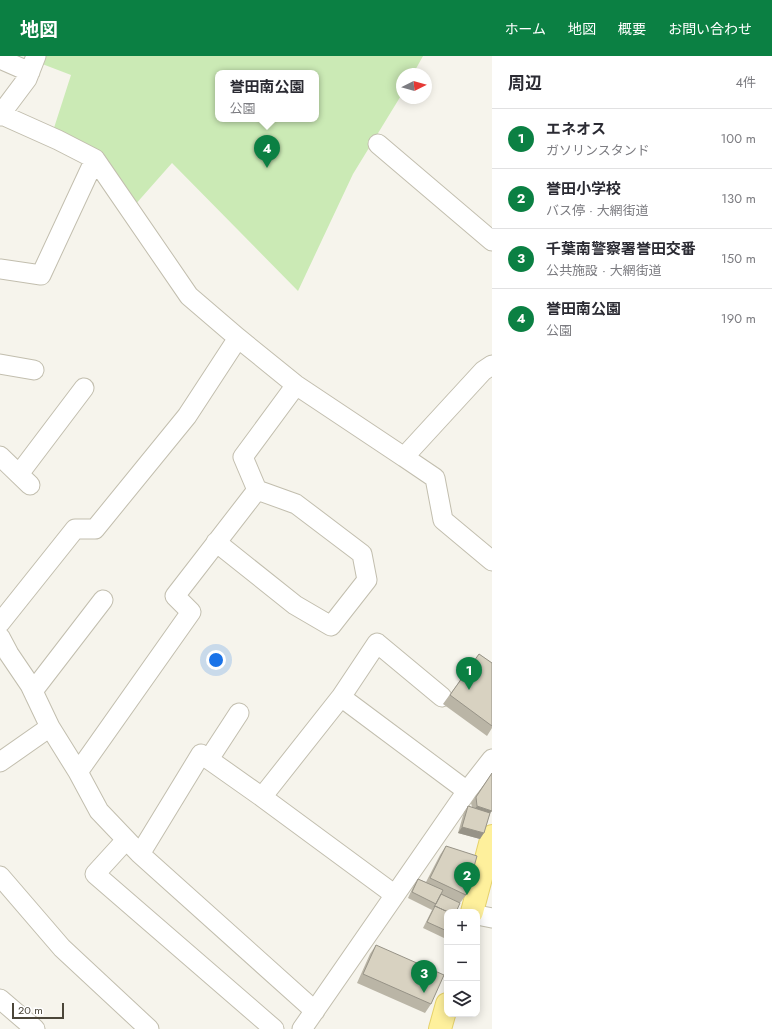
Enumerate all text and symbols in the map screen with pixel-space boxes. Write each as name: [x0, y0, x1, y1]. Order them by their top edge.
text: 地図: [20, 16, 58, 43]
text: ホーム: [504, 19, 546, 39]
text: 地図: [568, 19, 596, 39]
text: 概要: [618, 19, 646, 39]
text: お問い合わせ: [668, 19, 752, 39]
north arrow: [396, 68, 432, 104]
popup: [215, 70, 319, 122]
text: 周辺: [508, 71, 542, 95]
text: 4件: [735, 73, 756, 92]
text: 誉田南公園: [229, 76, 305, 98]
text: 公園: [229, 99, 256, 118]
text: エネオス: [546, 118, 606, 140]
text: 1: [518, 129, 524, 148]
text: 100 m: [721, 129, 756, 148]
pin: 4: [254, 135, 280, 168]
text: ガソリンスタンド: [546, 141, 650, 160]
text: 誉田小学校: [546, 178, 621, 200]
text: 2: [517, 189, 525, 208]
text: 130 m: [721, 189, 756, 208]
text: バス停 · 大網街道: [546, 201, 649, 220]
text: 千葉南警察署誉田交番: [546, 238, 696, 260]
text: 3: [517, 249, 525, 268]
text: 150 m: [721, 249, 756, 268]
text: 公共施設 · 大網街道: [546, 261, 662, 280]
text: 誉田南公園: [546, 298, 621, 320]
text: 4: [516, 309, 526, 328]
text: 190 m: [721, 309, 756, 328]
text: 公園: [546, 321, 572, 340]
your location: [206, 650, 226, 670]
pin: 1: [456, 657, 482, 690]
pin: 2: [454, 862, 480, 895]
map controls: [444, 909, 480, 1017]
button: +: [444, 909, 480, 945]
button: −: [444, 945, 480, 981]
pin: 3: [411, 960, 437, 993]
button: layers: [444, 981, 480, 1017]
scale bar: [12, 1001, 64, 1020]
text: 20 m: [18, 1002, 43, 1018]

